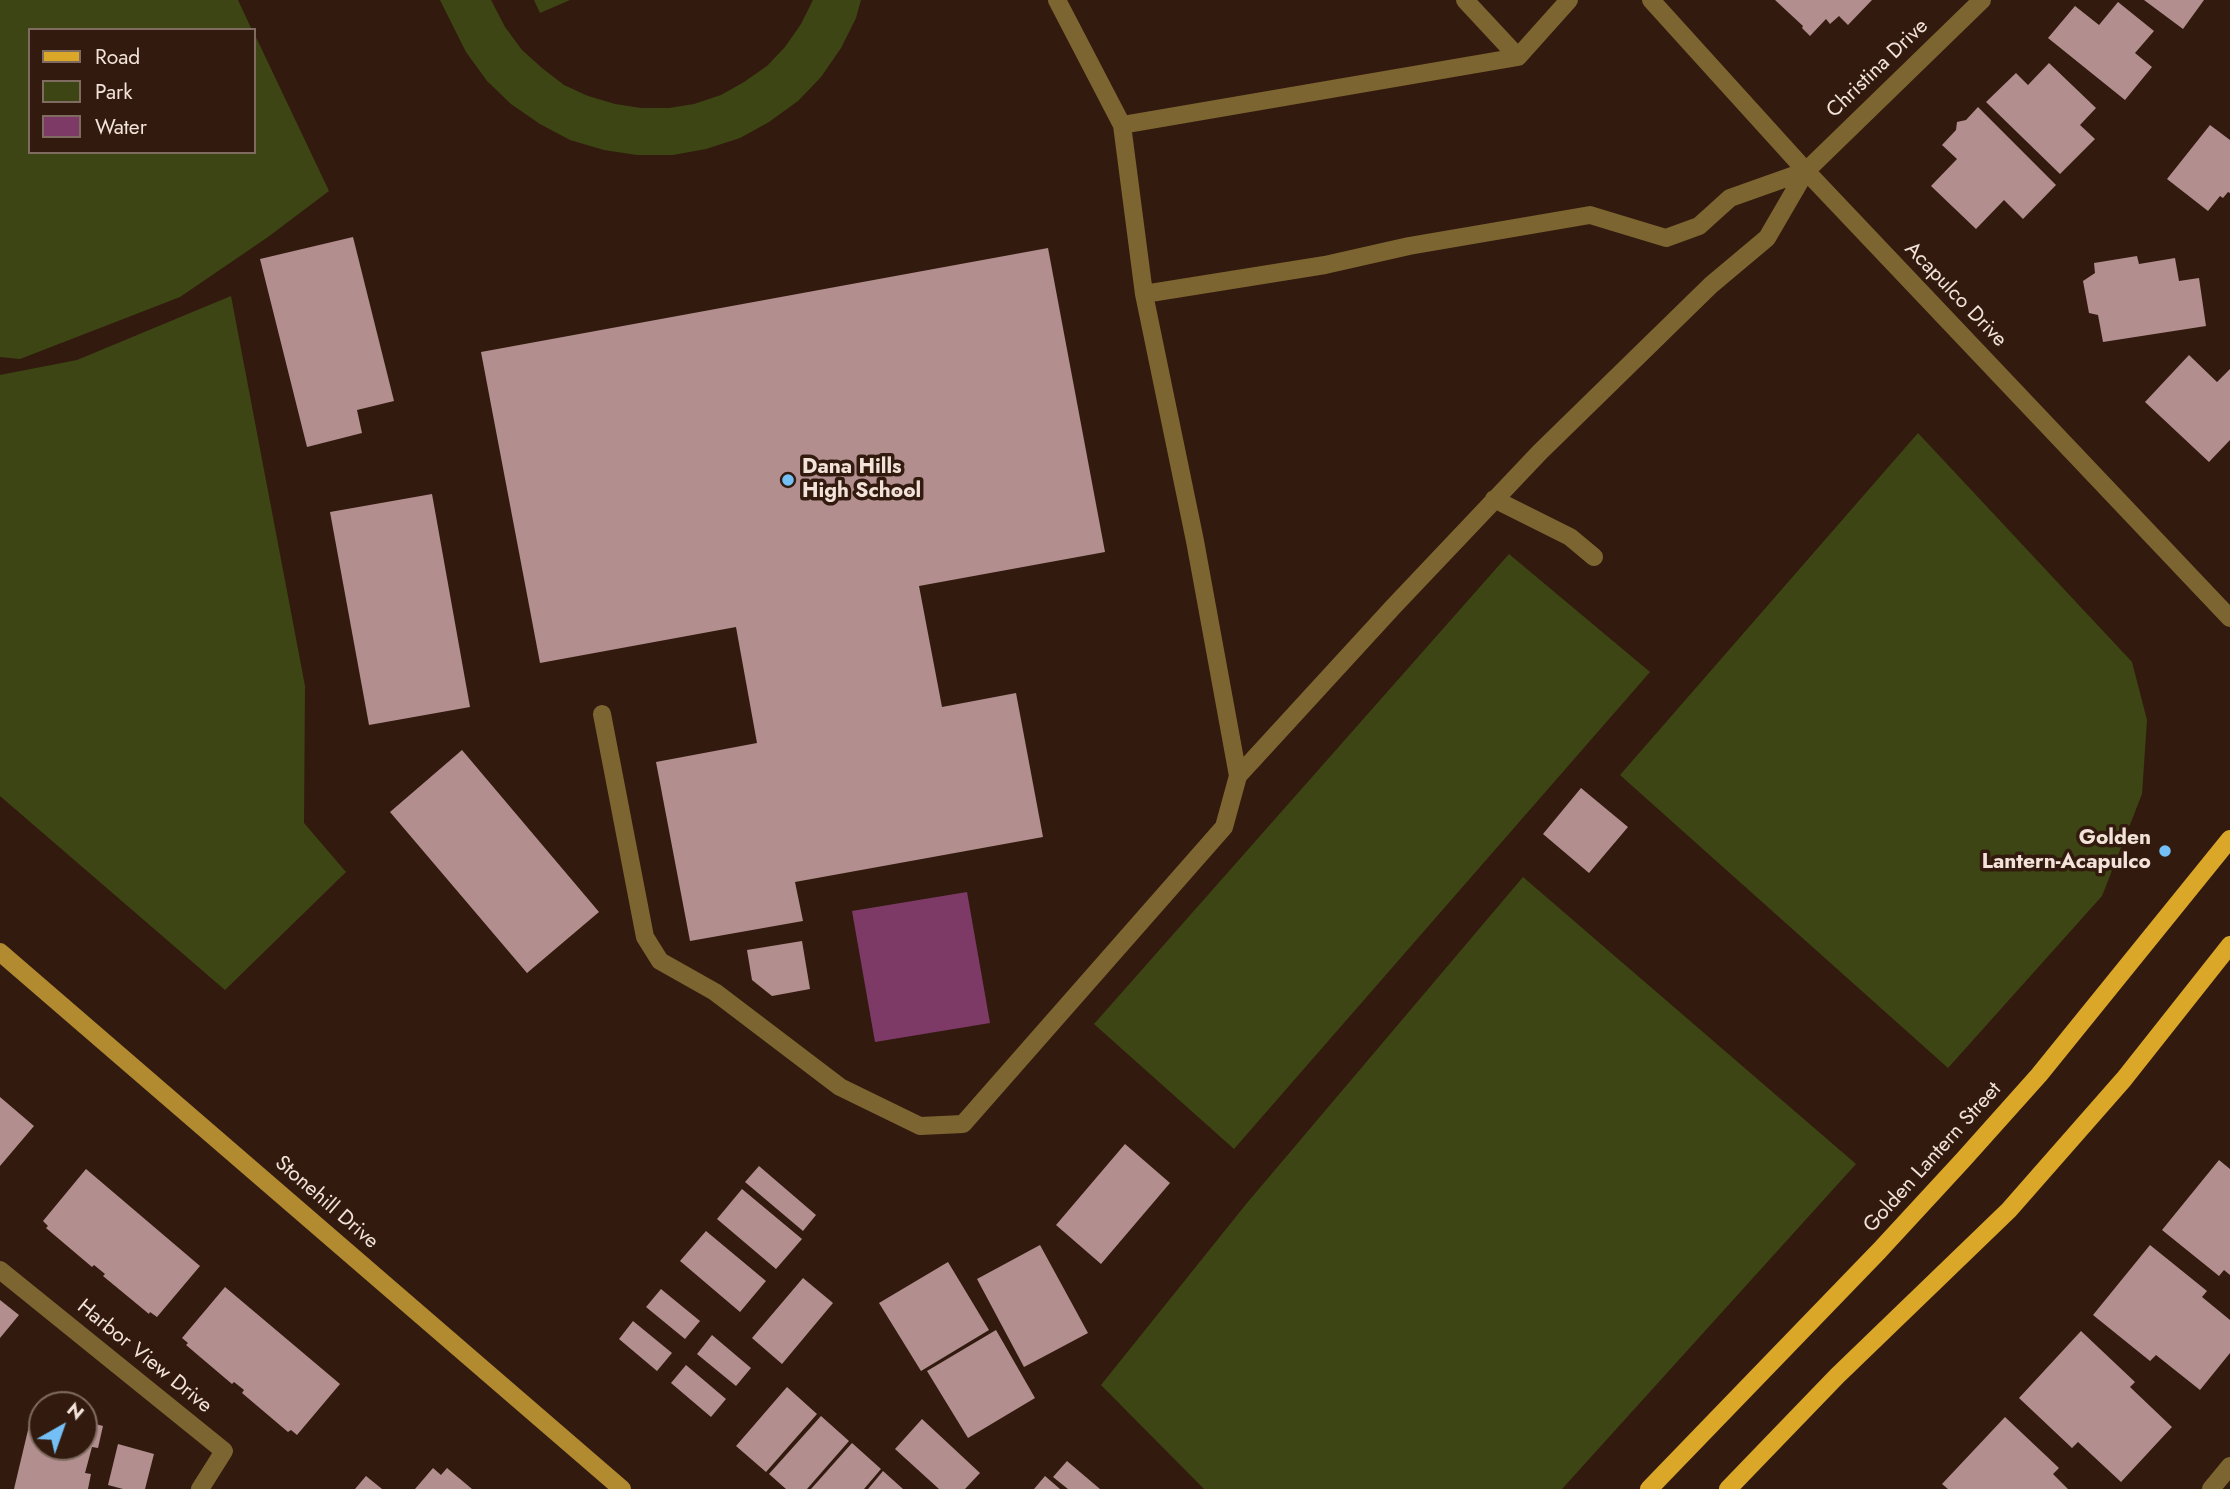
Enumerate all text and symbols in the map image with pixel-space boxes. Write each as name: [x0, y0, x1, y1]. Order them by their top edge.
street label: Christina Drive: [1822, 14, 1934, 124]
legend: [28, 28, 256, 154]
text: Road: [95, 42, 140, 72]
text: Park: [95, 77, 132, 107]
text: Water: [95, 112, 147, 142]
street label: Acapulco Drive: [1899, 237, 2011, 353]
place label: Dana Hills High School: [802, 455, 921, 505]
marker: Dana Hills High School: [780, 472, 796, 488]
place label: Golden Lantern-Acapulco: [1982, 826, 2151, 876]
marker: Golden Lantern-Acapulco: [2157, 843, 2173, 859]
street label: Golden Lantern Street: [1859, 1078, 2007, 1238]
street label: Stonehill Drive: [269, 1151, 383, 1255]
street label: Harbor View Drive: [71, 1295, 217, 1419]
north arrow: [28, 1391, 98, 1461]
text: N: [61, 1396, 90, 1426]

